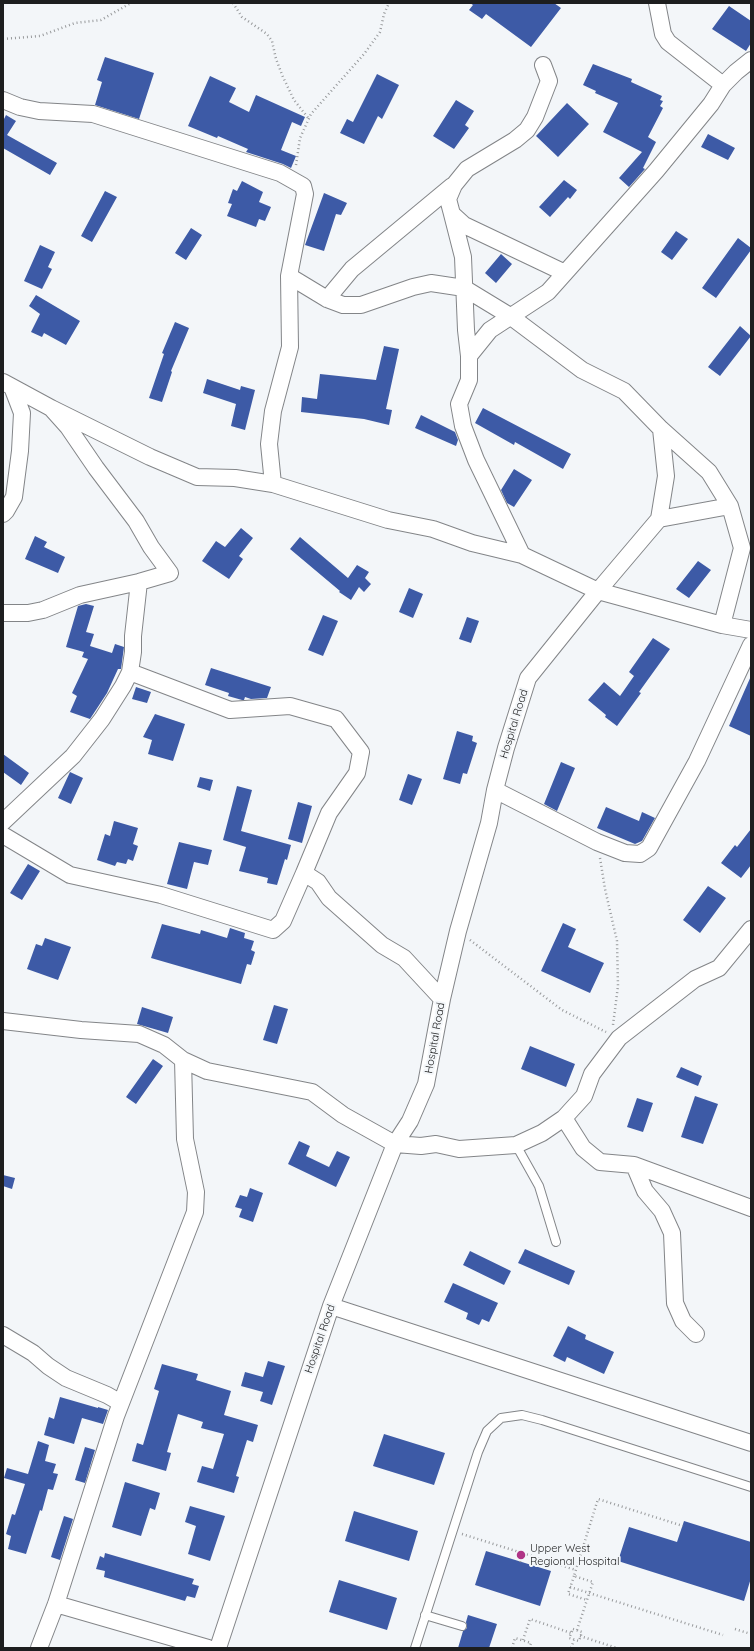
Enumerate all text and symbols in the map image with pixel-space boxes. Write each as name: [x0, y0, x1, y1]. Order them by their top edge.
street label: Hospital Road: [497, 688, 531, 760]
street label: Hospital Road: [422, 1001, 448, 1075]
street label: Hospital Road: [302, 1303, 338, 1375]
place label: Upper West Regional Hospital: [530, 1542, 620, 1568]
marker: Upper West Regional Hospital: [515, 1549, 527, 1561]

